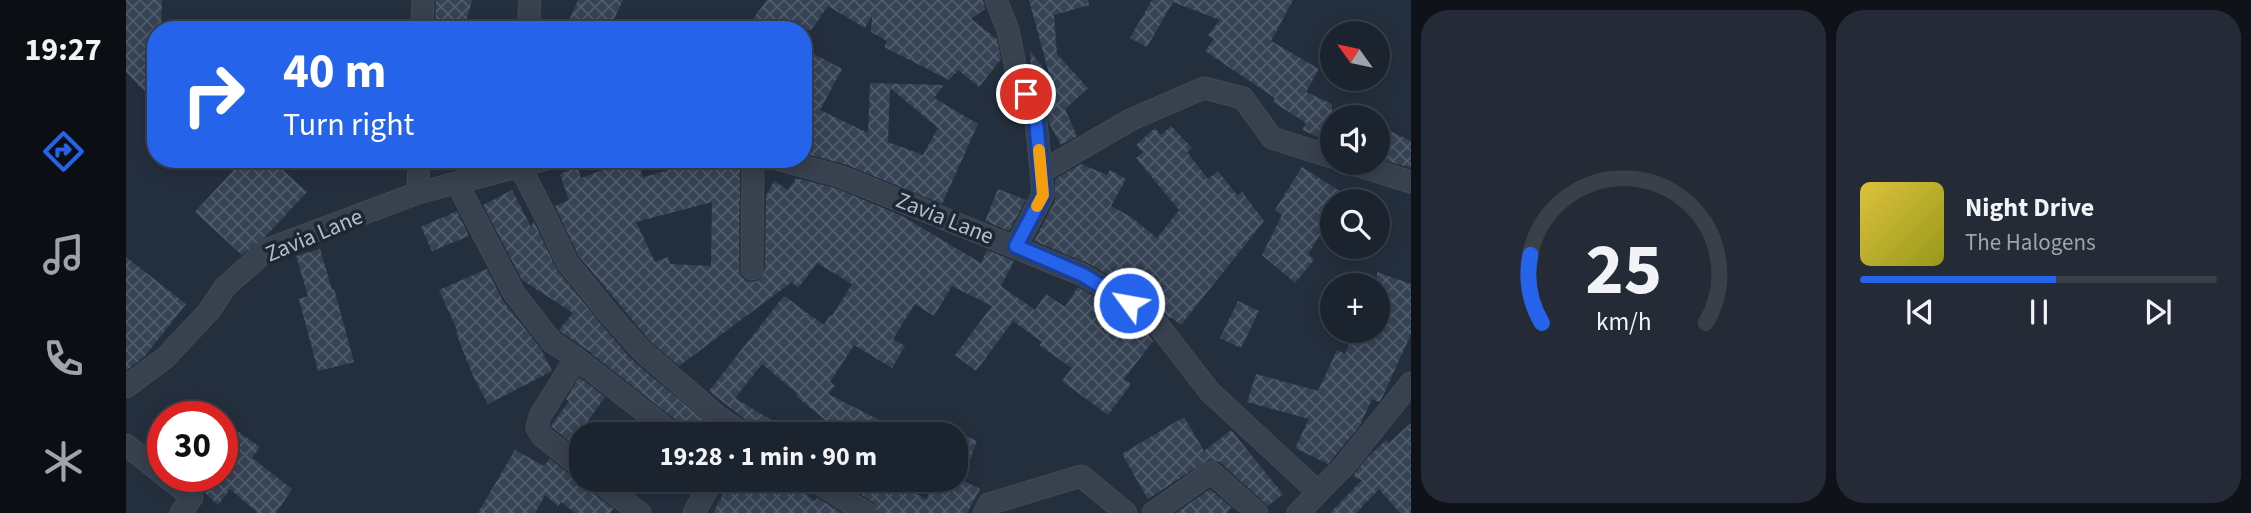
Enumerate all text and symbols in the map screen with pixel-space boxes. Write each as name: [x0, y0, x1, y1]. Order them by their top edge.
north arrow: [1320, 21, 1390, 91]
map controls: [1320, 21, 1390, 343]
text: 19:27: [24, 27, 102, 73]
text: 40 m: [283, 37, 387, 107]
icon: right: [168, 49, 259, 140]
pin: [996, 64, 1056, 124]
icon: arrive: [1007, 75, 1045, 113]
text: Turn right: [283, 102, 414, 148]
button: sound: [1320, 105, 1390, 175]
icon: directions: [39, 127, 88, 176]
street label: Zavia Lane: [891, 183, 999, 253]
button: search: [1320, 189, 1390, 259]
text: Night Drive: [1965, 189, 2094, 226]
street label: Zavia Lane: [260, 200, 368, 270]
text: 25: [1585, 218, 1662, 322]
text: The Halogens: [1965, 226, 2096, 259]
icon: music: [39, 230, 88, 279]
position arrow: [1092, 266, 1166, 340]
button: +: [1320, 273, 1390, 343]
icon: previous: [1901, 293, 1939, 331]
icon: pause: [2020, 293, 2058, 331]
icon: next: [2139, 293, 2177, 331]
text: km/h: [1596, 303, 1651, 339]
icon: phone: [39, 334, 88, 383]
speed limit sign: 30: [147, 401, 238, 492]
icon: climate: [39, 437, 88, 486]
text: 19:28 · 1 min · 90 m: [660, 438, 877, 475]

